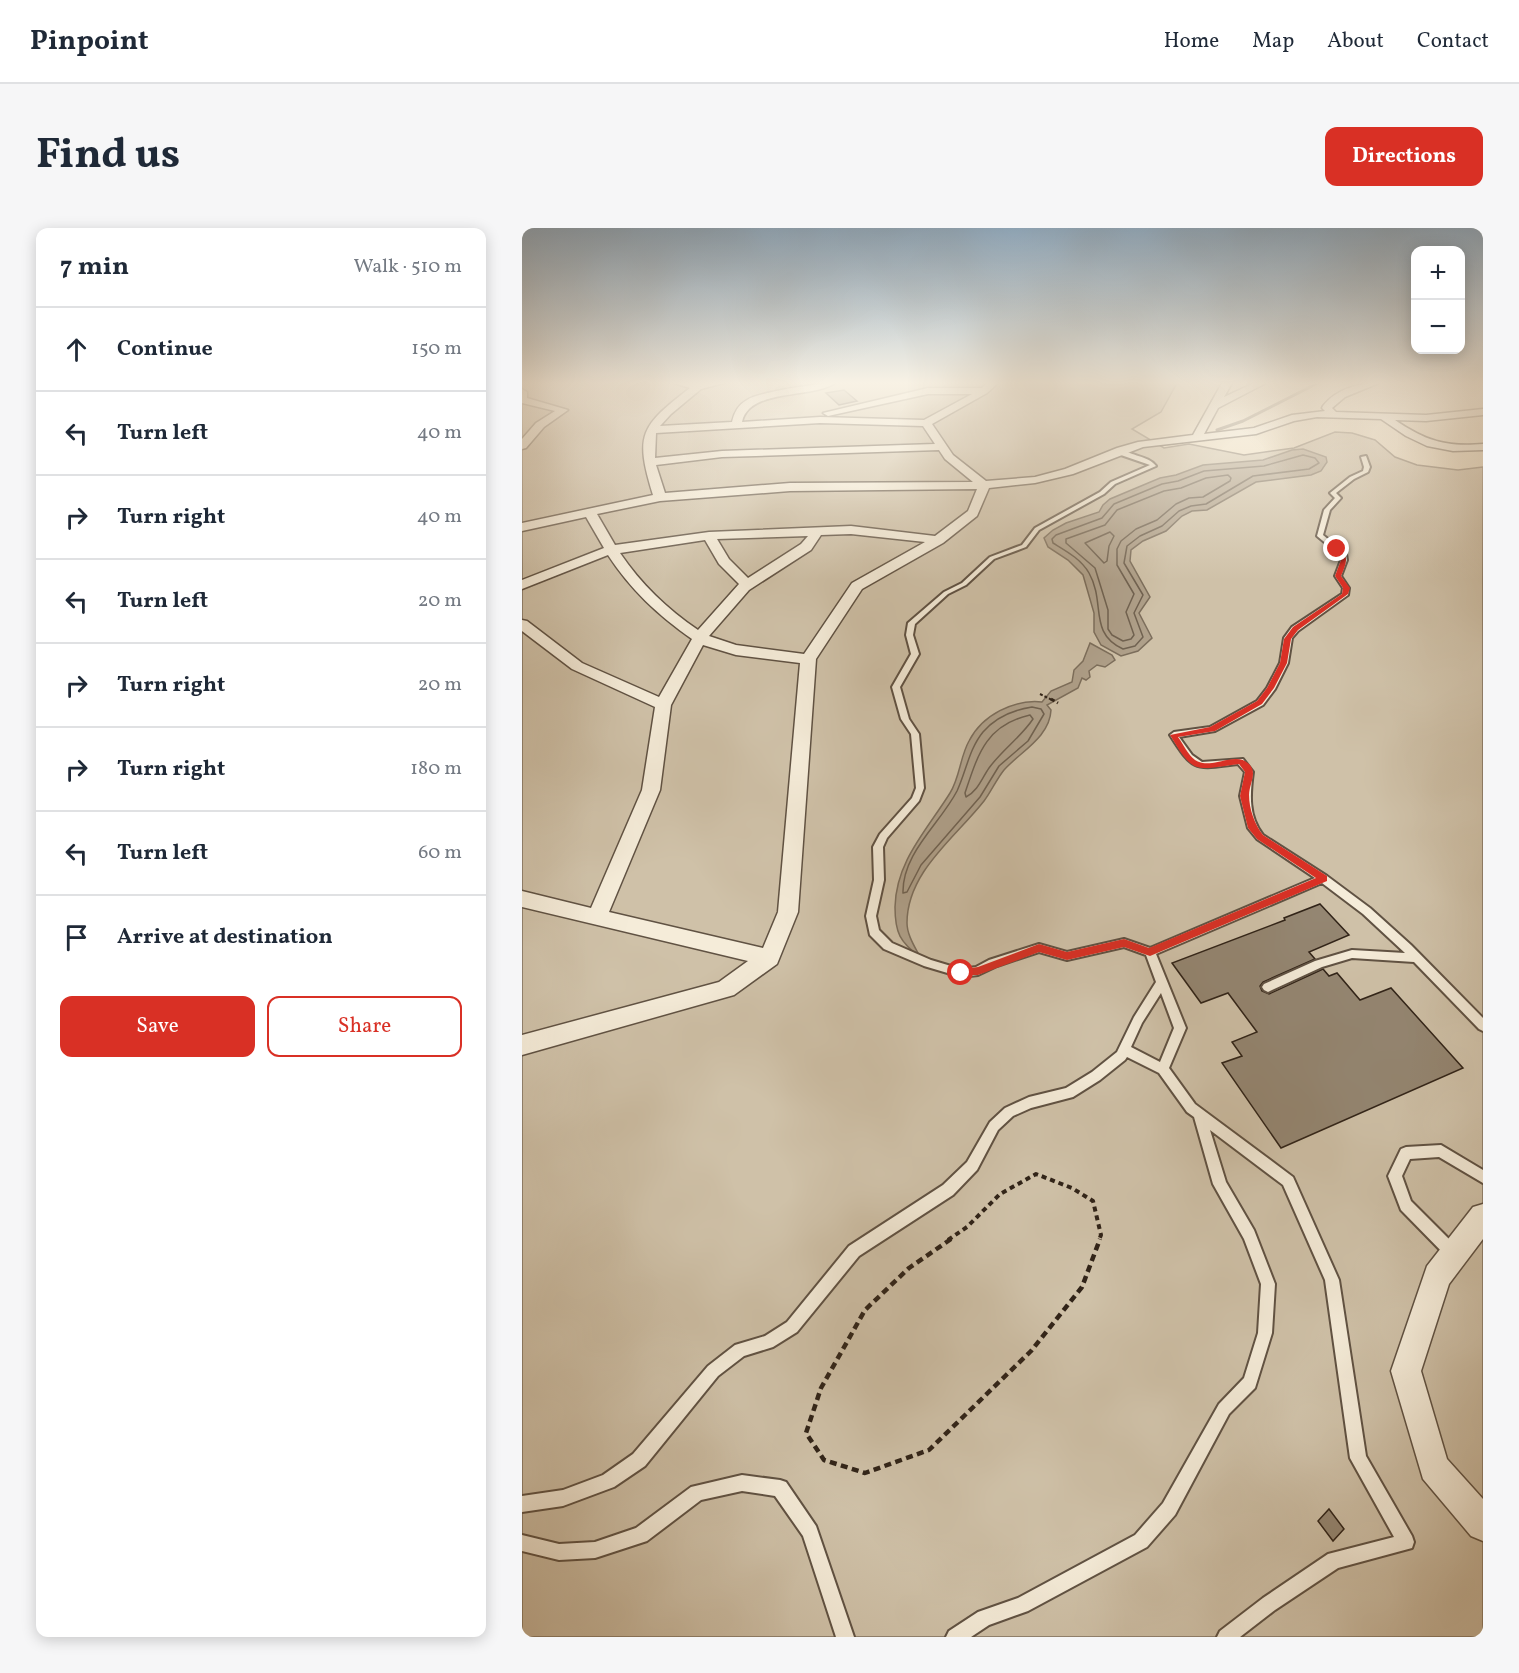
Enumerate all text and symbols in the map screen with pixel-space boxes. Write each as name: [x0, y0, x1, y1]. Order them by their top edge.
text: Pinpoint: [30, 22, 148, 61]
text: Home: [1164, 27, 1219, 56]
text: Map: [1252, 27, 1294, 56]
text: About: [1327, 27, 1384, 56]
text: Contact: [1417, 27, 1489, 56]
text: Find us: [36, 127, 180, 186]
button: Directions: [1325, 127, 1483, 186]
map controls: [1411, 246, 1465, 354]
button: +: [1411, 246, 1465, 300]
text: 7 min: [60, 249, 129, 285]
text: Walk · 510 m: [353, 253, 462, 281]
button: −: [1411, 300, 1465, 354]
icon: ahead: [60, 333, 93, 366]
text: Continue: [117, 334, 213, 365]
text: 150 m: [411, 335, 462, 363]
icon: left: [60, 417, 93, 450]
text: Turn left: [117, 418, 208, 449]
text: 40 m: [417, 419, 462, 447]
icon: right: [60, 501, 93, 534]
text: Turn right: [117, 502, 225, 533]
text: 40 m: [417, 503, 462, 531]
route end: [1323, 535, 1349, 561]
icon: left: [60, 585, 93, 618]
text: Turn left: [117, 586, 208, 617]
text: 20 m: [418, 587, 462, 615]
icon: right: [60, 669, 93, 702]
text: Turn right: [117, 670, 225, 701]
text: 20 m: [418, 671, 462, 699]
icon: right: [60, 753, 93, 786]
text: Turn right: [117, 754, 225, 785]
text: 180 m: [410, 755, 462, 783]
icon: left: [60, 837, 93, 870]
text: Turn left: [117, 838, 208, 869]
text: 60 m: [418, 839, 462, 867]
icon: arrive: [60, 921, 93, 954]
text: Arrive at destination: [117, 922, 333, 953]
route start: [947, 959, 973, 985]
button: Save: [60, 996, 255, 1057]
button: Share: [267, 996, 462, 1057]

